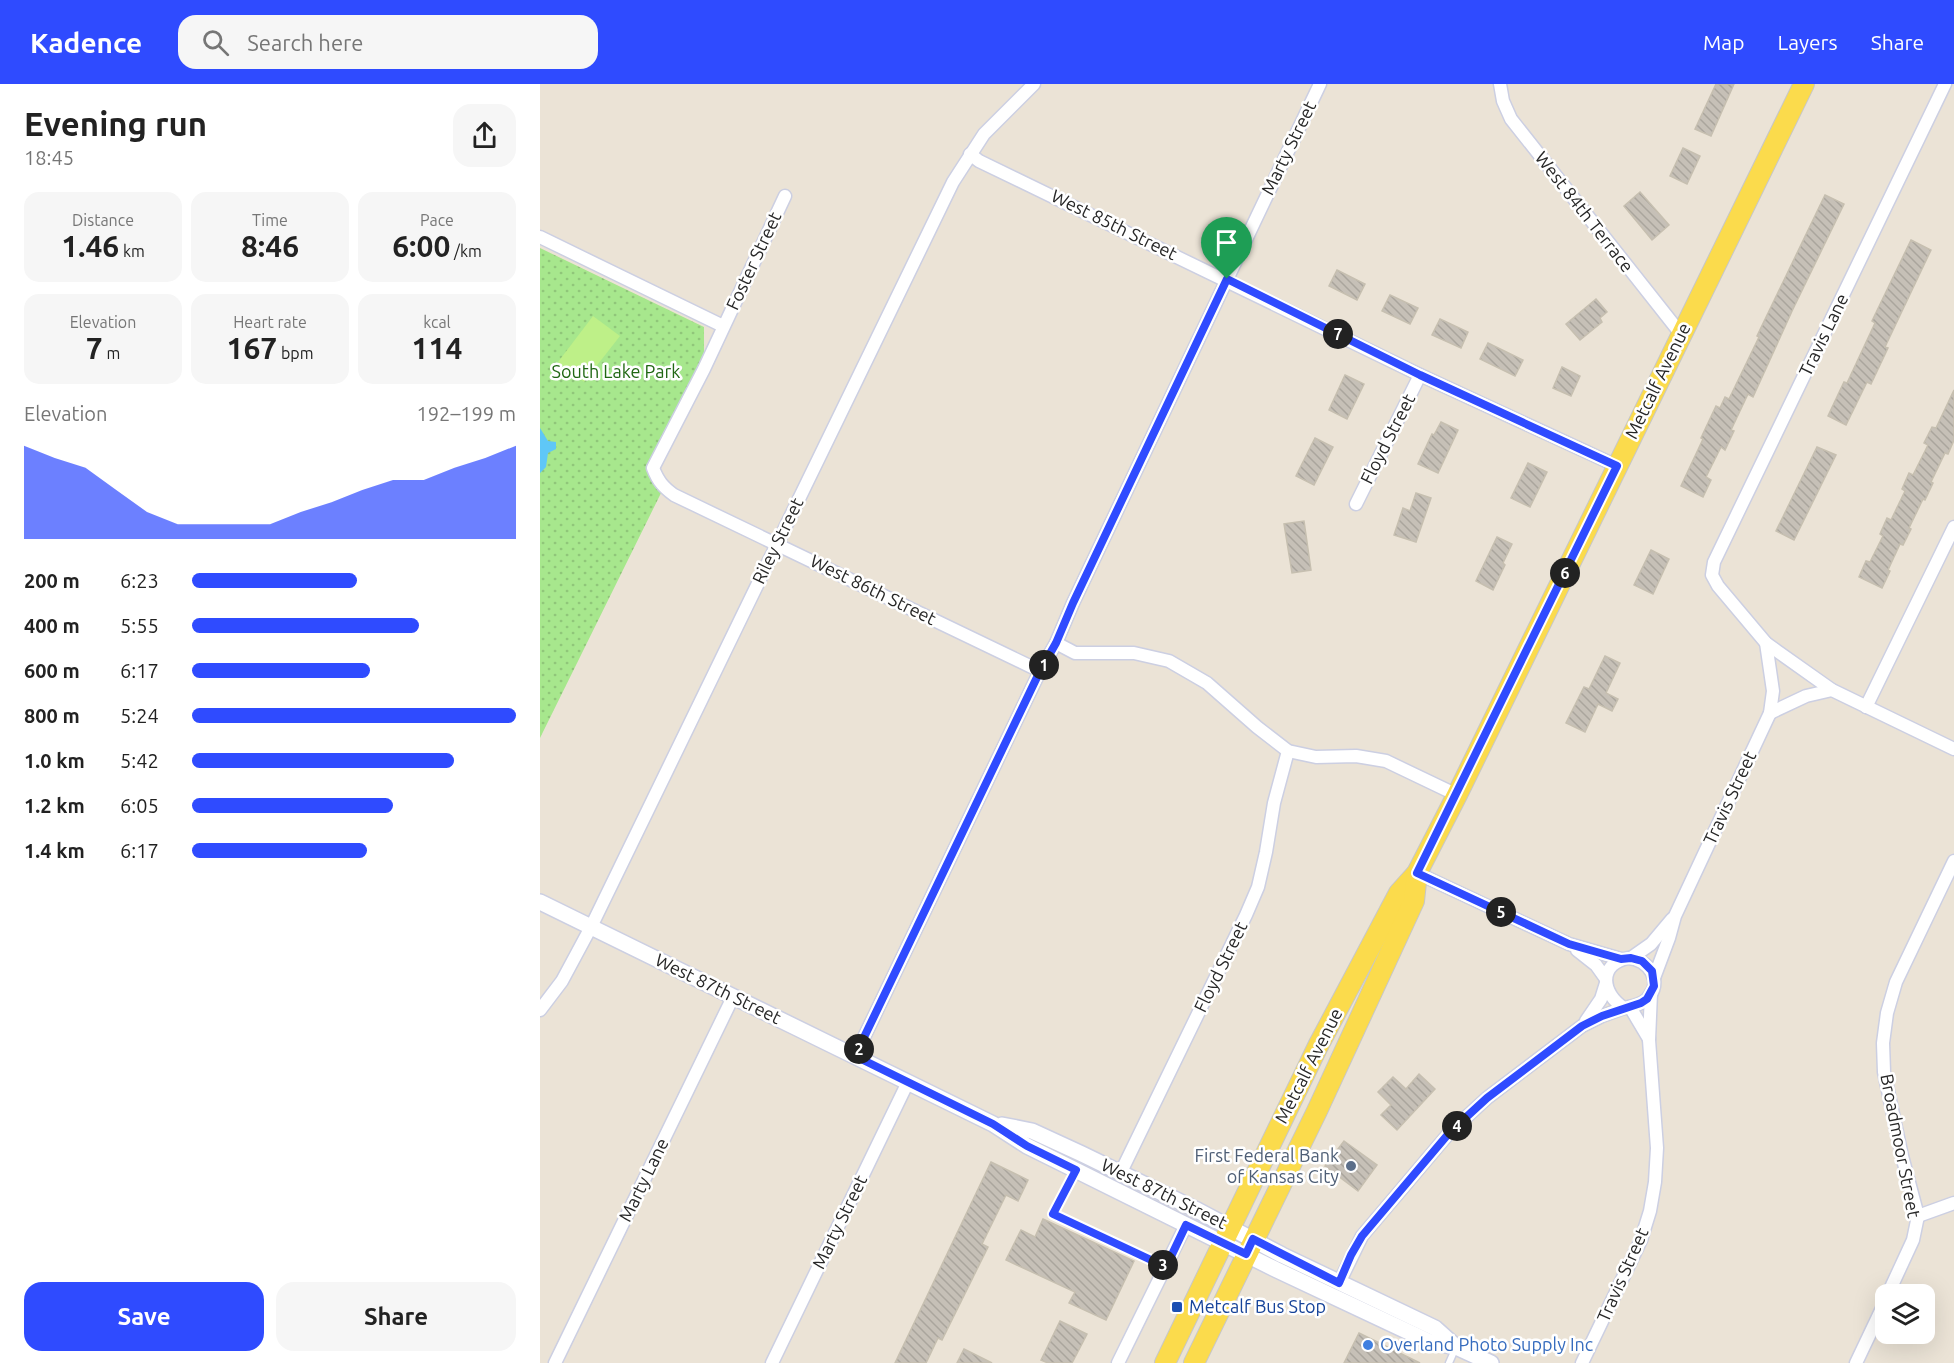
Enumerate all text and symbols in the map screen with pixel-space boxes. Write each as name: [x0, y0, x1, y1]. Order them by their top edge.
search box: [178, 15, 598, 69]
icon: search: [199, 26, 232, 59]
text: Kadence: [30, 27, 142, 58]
text: Search here: [247, 30, 364, 55]
text: Map: [1703, 30, 1744, 54]
text: Layers: [1777, 30, 1838, 54]
text: Share: [1871, 30, 1924, 54]
street label: Marty Street: [1257, 97, 1319, 198]
button: share: [453, 104, 516, 167]
text: Evening run: [24, 105, 207, 142]
text: 18:45: [24, 146, 74, 169]
street label: West 84th Terrace: [1532, 147, 1638, 276]
street label: West 85th Street: [1048, 185, 1181, 263]
street label: Foster Street: [722, 208, 785, 313]
text: Distance: [72, 211, 134, 229]
text: Time: [252, 211, 288, 229]
text: Pace: [420, 211, 454, 229]
pin: [1201, 217, 1252, 279]
icon: arrive: [1210, 226, 1243, 259]
text: 1.46: [61, 229, 119, 263]
text: 8:46: [241, 229, 299, 263]
text: 6:00: [392, 229, 450, 263]
text: km: [119, 242, 145, 260]
text: /km: [450, 242, 482, 260]
street label: Travis Lane: [1795, 290, 1852, 379]
text: Elevation: [70, 313, 136, 331]
text: Heart rate: [233, 313, 307, 331]
text: kcal: [423, 313, 451, 331]
pin: 7: [1323, 319, 1353, 349]
street label: Metcalf Avenue: [1620, 319, 1694, 442]
text: 7: [1333, 325, 1343, 343]
text: 7: [86, 331, 103, 365]
text: 167: [227, 331, 277, 365]
text: 114: [412, 331, 462, 365]
text: m: [103, 344, 120, 362]
text: bpm: [277, 344, 313, 362]
park label: South Lake Park: [552, 361, 680, 381]
street label: Floyd Street: [1356, 390, 1418, 487]
text: Elevation: [24, 402, 107, 425]
text: 192–199 m: [417, 402, 516, 425]
street label: Riley Street: [748, 494, 807, 587]
street label: West 86th Street: [807, 550, 940, 628]
pin: 6: [1550, 558, 1580, 588]
text: 6: [1560, 564, 1570, 582]
text: 200 m: [24, 569, 80, 592]
text: 6:23: [120, 569, 159, 592]
text: 400 m: [24, 614, 80, 637]
text: 5:55: [120, 614, 159, 637]
pin: 1: [1029, 650, 1059, 680]
text: 1: [1039, 656, 1049, 674]
text: 600 m: [24, 659, 80, 682]
text: 6:17: [120, 659, 159, 682]
text: 800 m: [24, 704, 80, 727]
text: 5:24: [120, 704, 159, 727]
street label: Travis Street: [1699, 748, 1759, 847]
text: 1.0 km: [24, 749, 85, 772]
text: 5:42: [120, 749, 159, 772]
text: 1.2 km: [24, 794, 85, 817]
text: 6:05: [120, 794, 159, 817]
text: 1.4 km: [24, 839, 85, 862]
text: 6:17: [120, 839, 159, 862]
pin: 5: [1486, 897, 1516, 927]
text: 5: [1496, 903, 1506, 921]
street label: Floyd Street: [1190, 918, 1251, 1015]
street label: West 87th Street: [652, 949, 785, 1027]
street label: Metcalf Avenue: [1270, 1005, 1346, 1126]
pin: 2: [844, 1034, 874, 1064]
text: 2: [854, 1040, 864, 1058]
street label: Broadmoor Street: [1877, 1072, 1925, 1220]
pin: 4: [1442, 1111, 1472, 1141]
text: 4: [1452, 1117, 1462, 1135]
street label: Marty Lane: [614, 1135, 672, 1225]
place label: First Federal Bank of Kansas City: [1195, 1145, 1339, 1186]
street label: West 87th Street: [1098, 1154, 1231, 1232]
marker: First Federal Bank of Kansas City: [1344, 1159, 1358, 1173]
street label: Marty Street: [808, 1171, 870, 1272]
street label: Travis Street: [1592, 1224, 1652, 1325]
pin: 3: [1148, 1250, 1178, 1280]
text: 3: [1158, 1256, 1168, 1274]
button: Save: [24, 1282, 264, 1351]
button: Share: [276, 1282, 516, 1351]
map controls: [1875, 1284, 1935, 1344]
button: layers: [1875, 1284, 1935, 1344]
place label: Metcalf Bus Stop: [1189, 1296, 1326, 1316]
marker: Metcalf Bus Stop: [1170, 1300, 1184, 1314]
place label: Overland Photo Supply Inc: [1380, 1334, 1593, 1354]
marker: Overland Photo Supply Inc: [1361, 1338, 1375, 1352]

